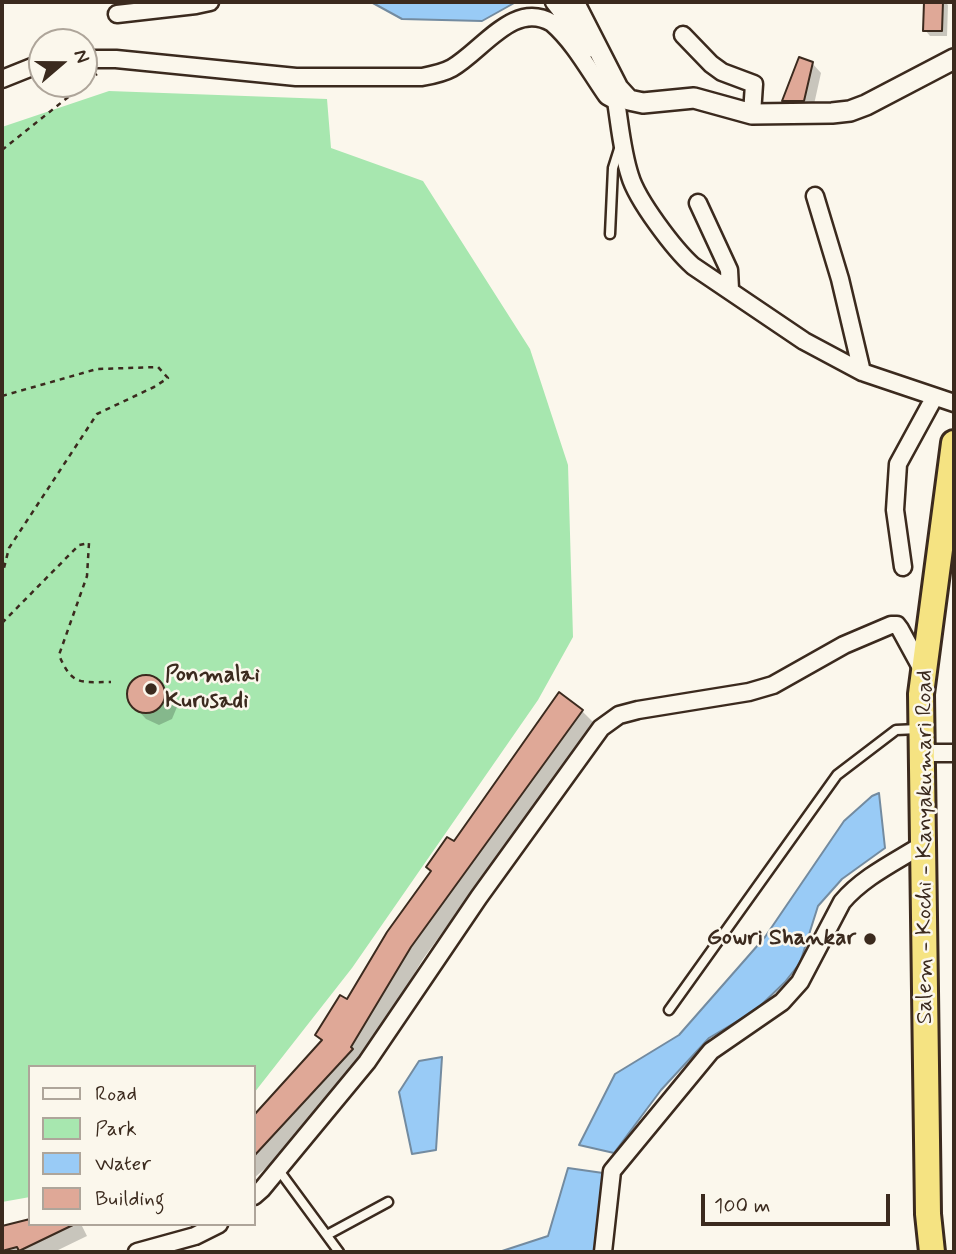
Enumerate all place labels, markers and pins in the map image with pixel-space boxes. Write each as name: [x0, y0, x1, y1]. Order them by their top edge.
place label: Ponmalai Kurusadi: [165, 662, 260, 716]
marker: Ponmalai Kurusadi: [143, 681, 159, 697]
place label: Gowri Shankar: [707, 925, 856, 953]
marker: Gowri Shankar: [862, 931, 878, 947]

